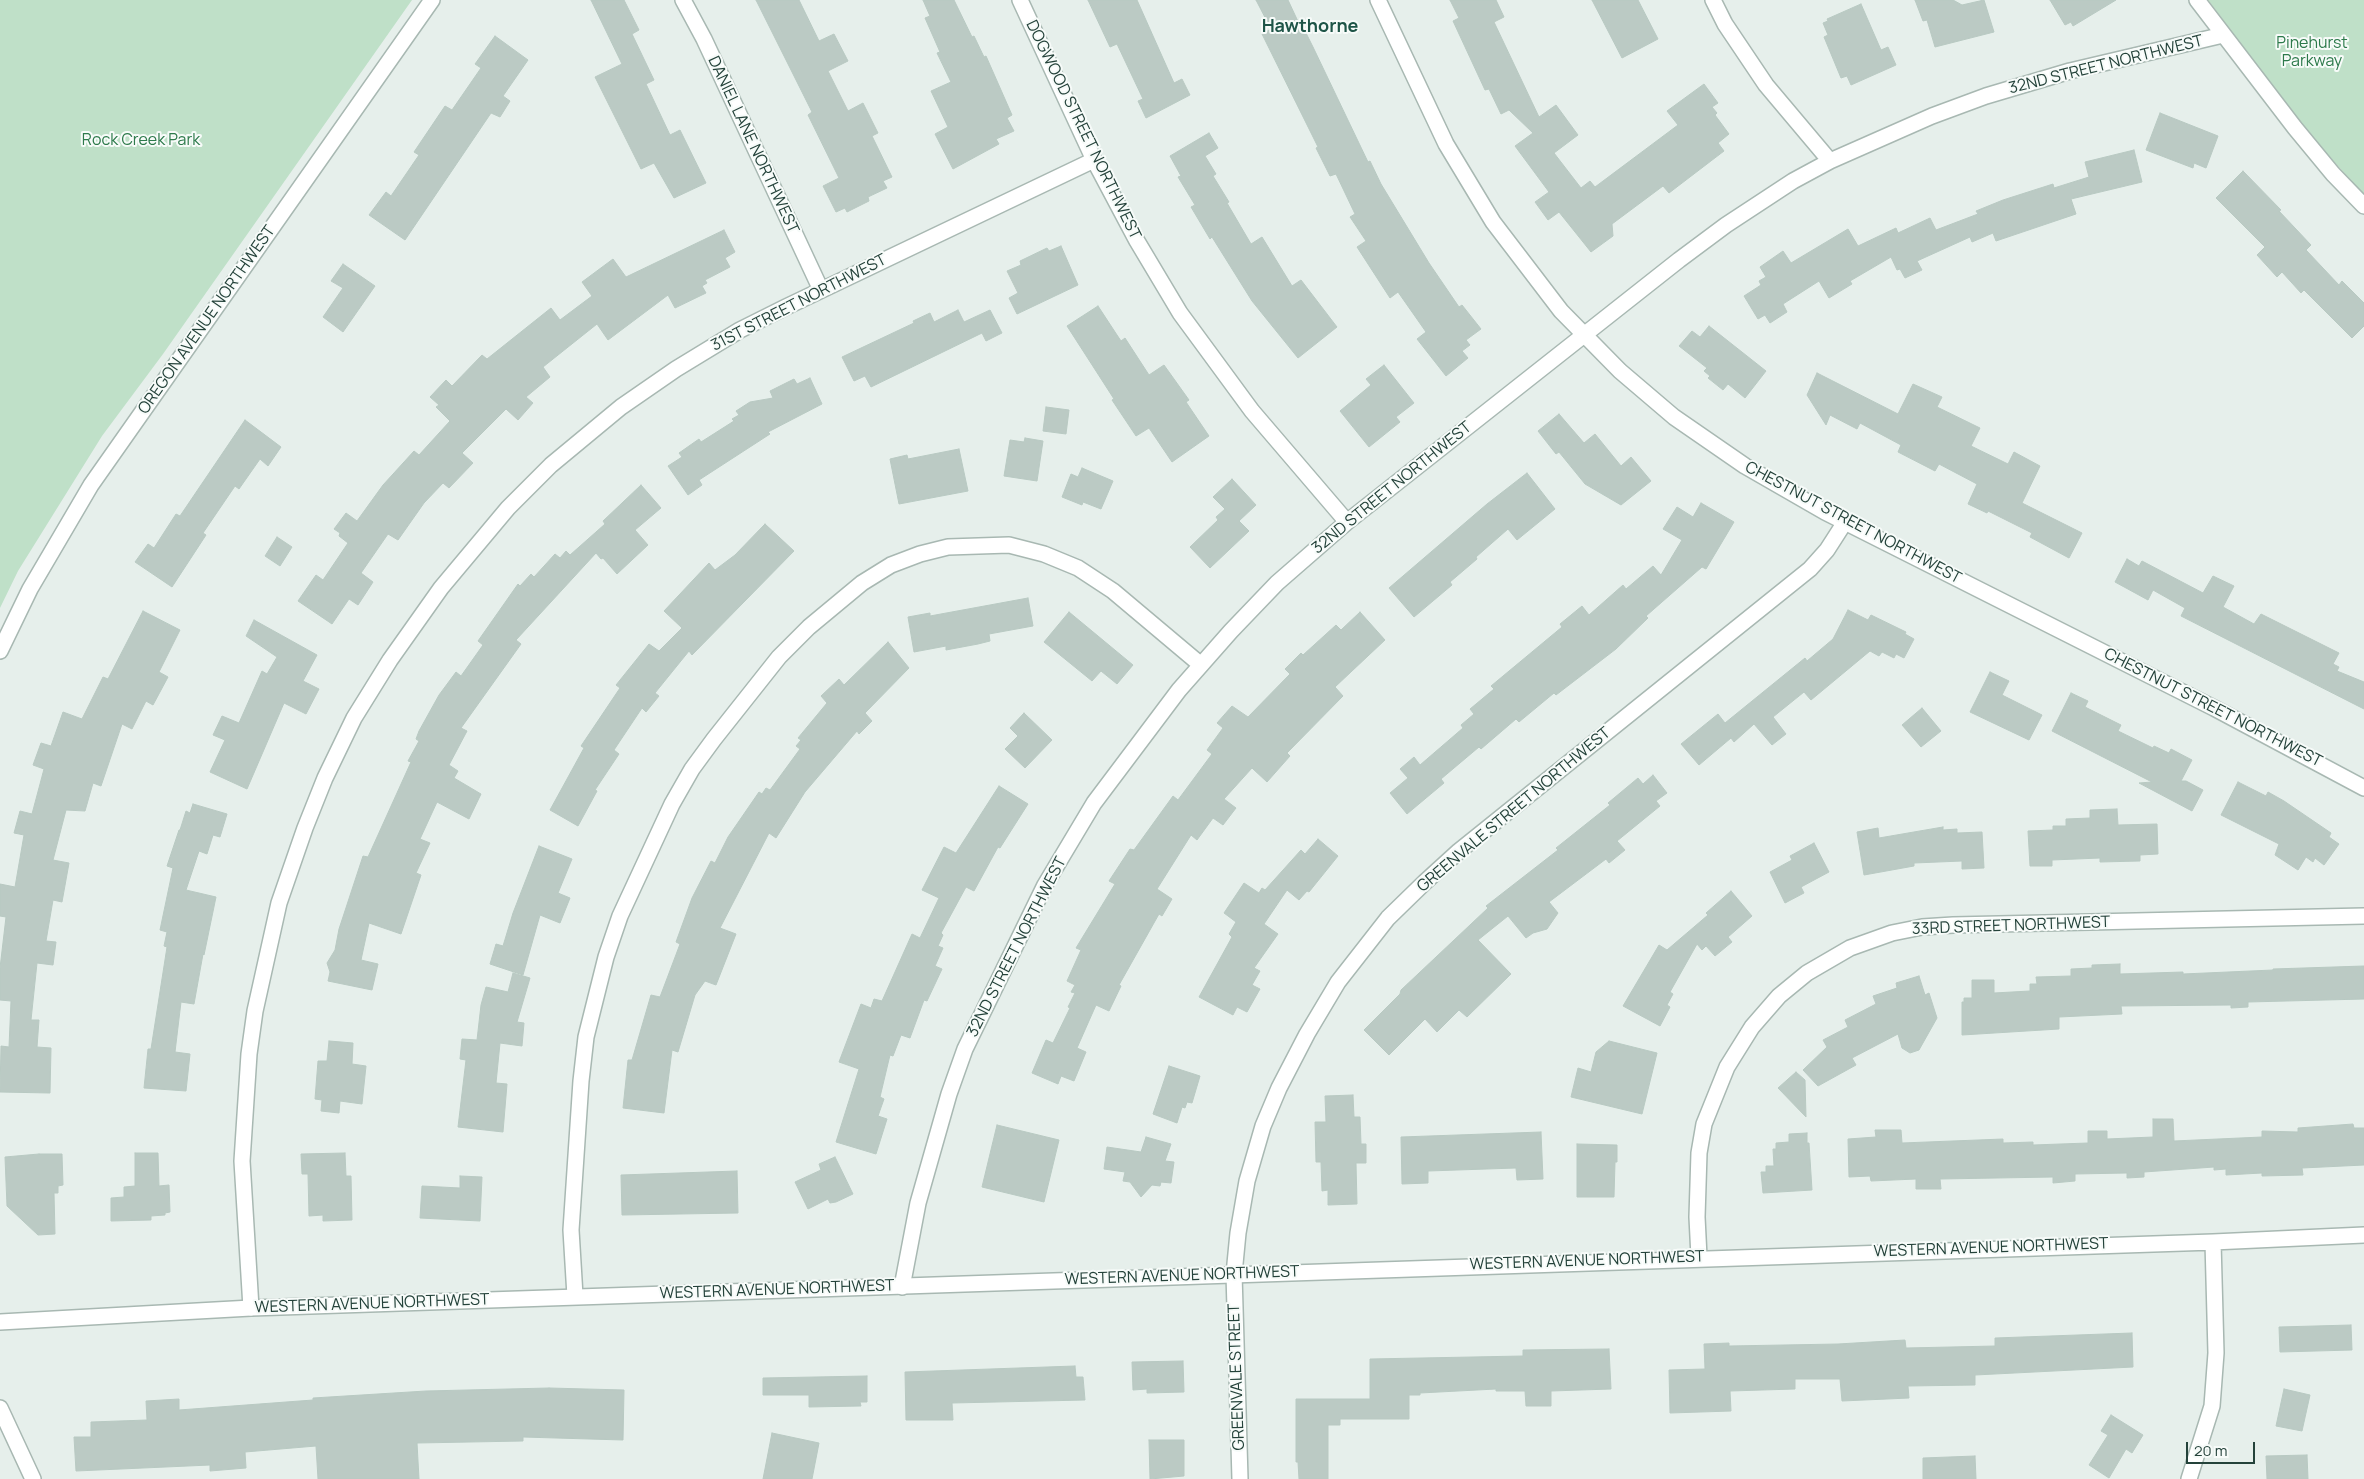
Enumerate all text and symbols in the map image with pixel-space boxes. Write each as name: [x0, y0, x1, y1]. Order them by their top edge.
district label: Hawthorne: [1262, 16, 1358, 38]
street label: DOGWOOD STREET NORTHWEST: [1021, 17, 1145, 243]
street label: 32ND STREET NORTHWEST: [2007, 32, 2205, 98]
park label: Pinehurst Parkway: [2276, 34, 2348, 72]
street label: DANIEL LANE NORTHWEST: [703, 53, 803, 237]
park label: Rock Creek Park: [82, 131, 200, 151]
street label: OREGON AVENUE NORTHWEST: [134, 222, 280, 418]
street label: 31ST STREET NORTHWEST: [708, 250, 890, 356]
street label: 32ND STREET NORTHWEST: [1308, 418, 1476, 558]
street label: CHESTNUT STREET NORTHWEST: [1742, 458, 1964, 588]
street label: CHESTNUT STREET NORTHWEST: [2101, 644, 2325, 772]
street label: GREENVALE STREET NORTHWEST: [1413, 723, 1615, 897]
street label: 32ND STREET NORTHWEST: [963, 854, 1071, 1040]
street label: 33RD STREET NORTHWEST: [1912, 913, 2110, 939]
street label: WESTERN AVENUE NORTHWEST: [1873, 1234, 2109, 1262]
street label: WESTERN AVENUE NORTHWEST: [1469, 1247, 1705, 1275]
street label: WESTERN AVENUE NORTHWEST: [1064, 1262, 1300, 1290]
street label: WESTERN AVENUE NORTHWEST: [659, 1276, 895, 1304]
street label: WESTERN AVENUE NORTHWEST: [254, 1290, 490, 1318]
street label: GREENVALE STREET: [1225, 1303, 1249, 1451]
scale bar: [2189, 1432, 2258, 1464]
text: 20 m: [2194, 1440, 2227, 1461]

